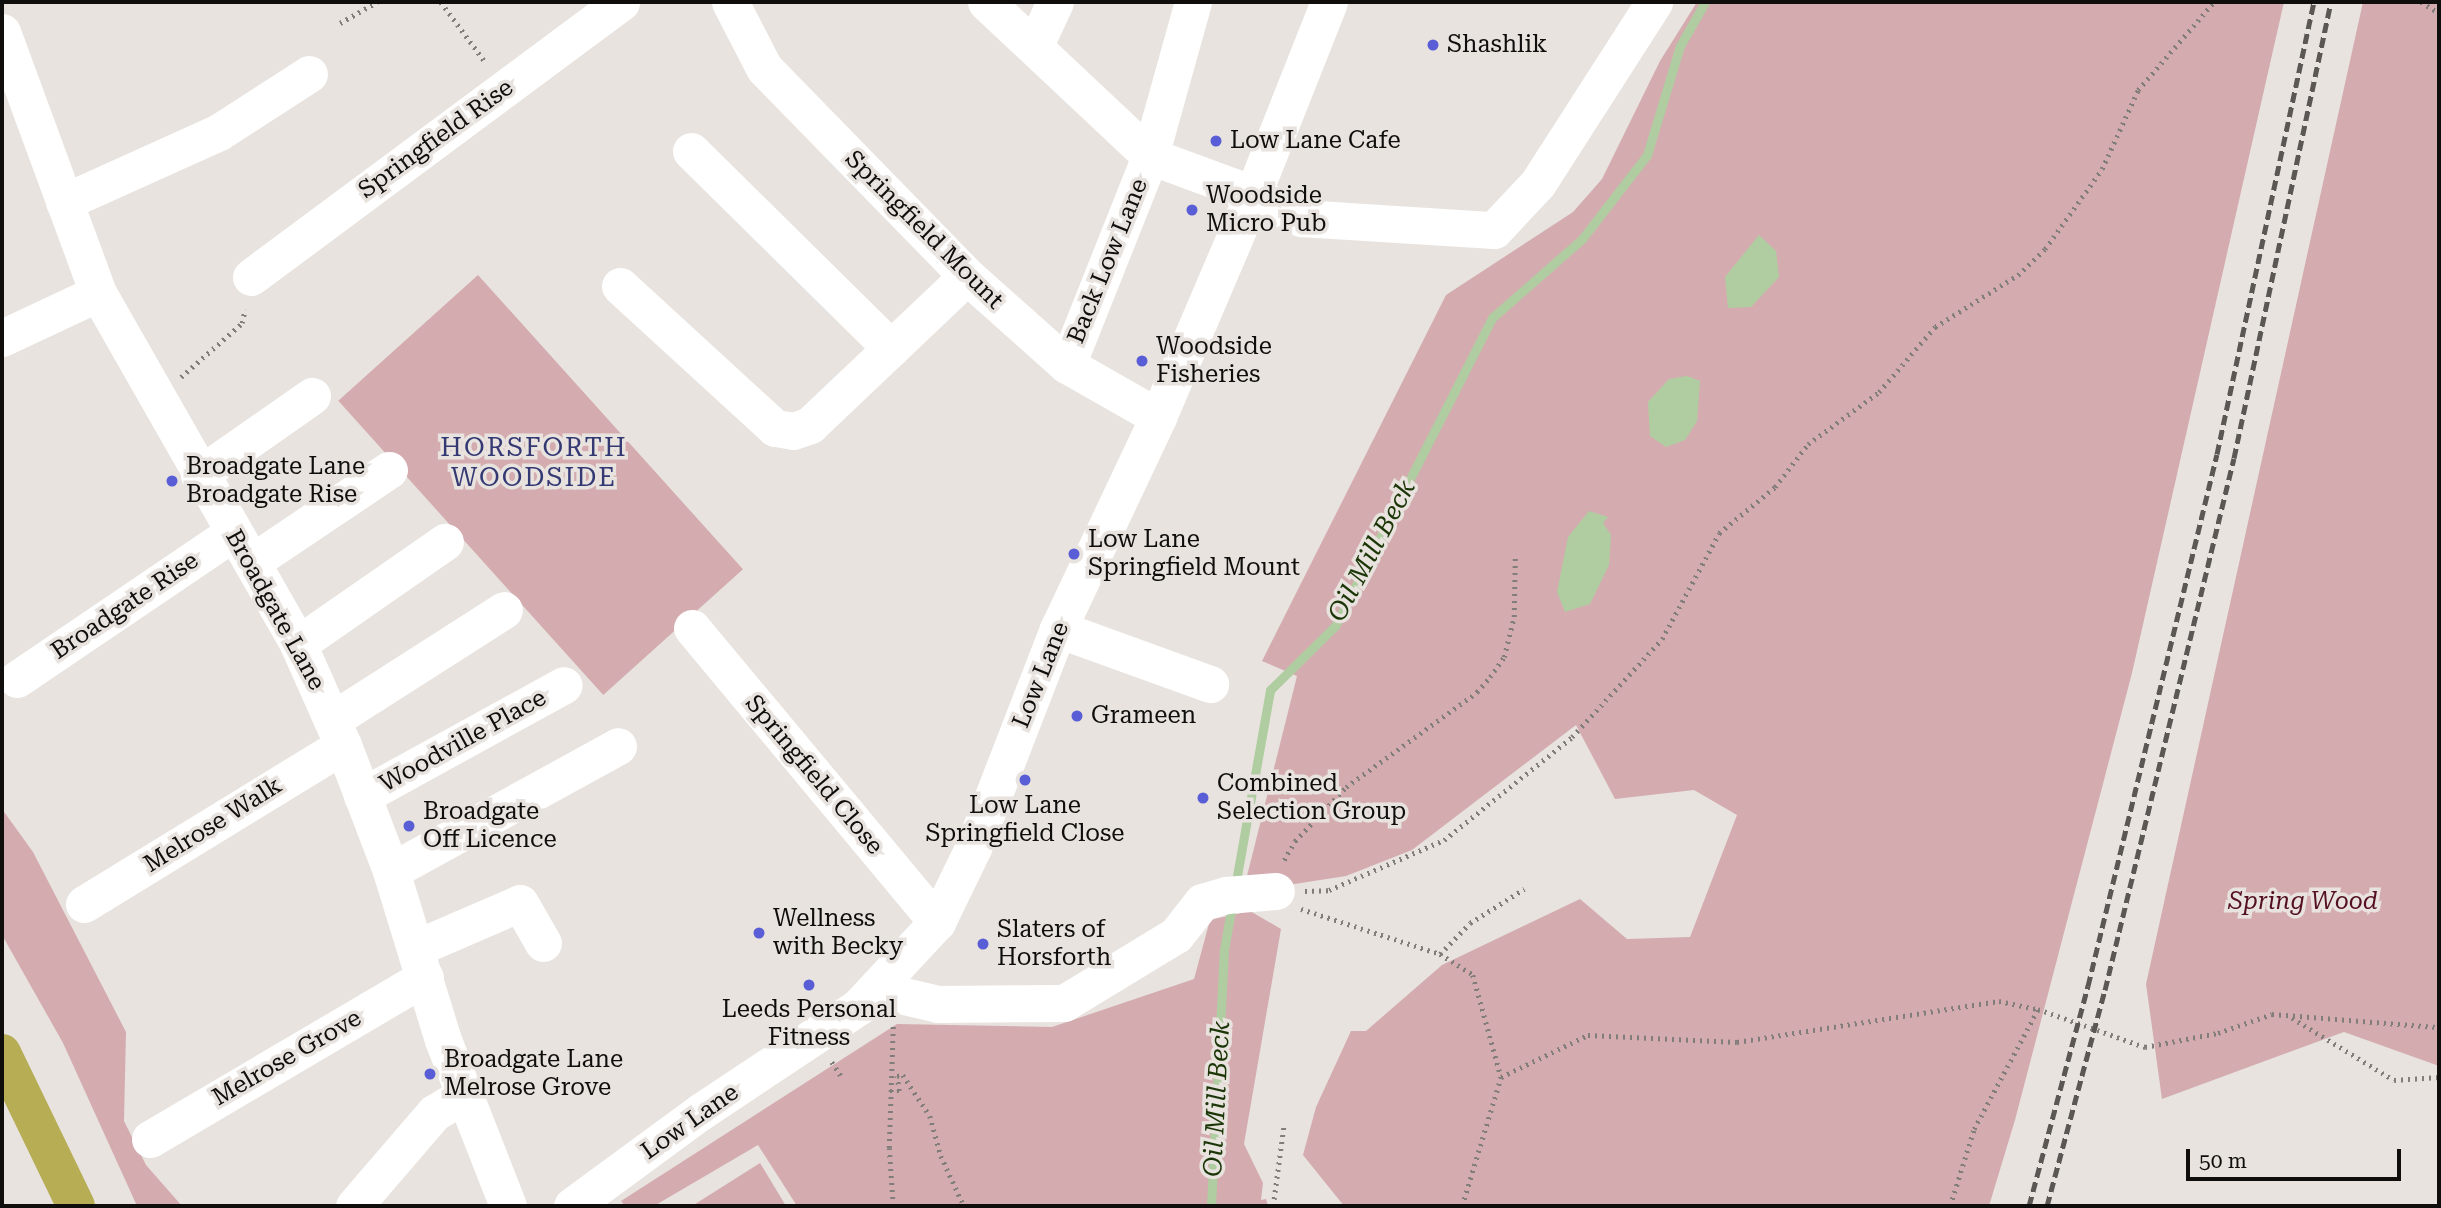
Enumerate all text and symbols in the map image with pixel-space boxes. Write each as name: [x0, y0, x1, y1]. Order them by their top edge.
place label: Shashlik: [1447, 31, 1547, 59]
marker: Shashlik: [1425, 37, 1441, 53]
street label: Springfield Rise: [353, 73, 519, 205]
place label: Low Lane Cafe: [1230, 127, 1401, 155]
marker: Low Lane Cafe: [1208, 133, 1224, 149]
street label: Springfield Mount: [839, 145, 1009, 315]
street label: Back Low Lane: [1062, 174, 1154, 348]
place label: Woodside Micro Pub: [1206, 182, 1327, 238]
marker: Woodside Micro Pub: [1184, 202, 1200, 218]
place label: Woodside Fisheries: [1156, 333, 1272, 389]
marker: Woodside Fisheries: [1134, 353, 1150, 369]
district label: HORSFORTH WOODSIDE: [441, 432, 627, 494]
place label: Broadgate Lane Broadgate Rise: [186, 453, 365, 509]
marker: Broadgate Lane Broadgate Rise: [164, 473, 180, 489]
water label: Oil Mill Beck: [1322, 475, 1422, 627]
street label: Broadgate Lane: [219, 525, 331, 695]
place label: Low Lane Springfield Mount: [1088, 526, 1300, 582]
street label: Broadgate Rise: [46, 546, 204, 666]
marker: Low Lane Springfield Mount: [1066, 546, 1082, 562]
street label: Low Lane: [1007, 618, 1075, 732]
street label: Woodville Place: [375, 683, 551, 799]
street label: Springfield Close: [739, 689, 889, 861]
place label: Grameen: [1091, 702, 1196, 730]
marker: Grameen: [1069, 708, 1085, 724]
place label: Combined Selection Group: [1217, 770, 1406, 826]
street label: Melrose Walk: [139, 771, 287, 879]
marker: Low Lane Springfield Close: [1017, 772, 1033, 788]
marker: Combined Selection Group: [1195, 790, 1211, 806]
place label: Low Lane Springfield Close: [925, 792, 1125, 848]
place label: Broadgate Off Licence: [423, 798, 557, 854]
marker: Broadgate Off Licence: [401, 818, 417, 834]
park label: Spring Wood: [2228, 888, 2378, 916]
place label: Wellness with Becky: [773, 905, 903, 961]
place label: Slaters of Horsforth: [997, 916, 1111, 972]
marker: Wellness with Becky: [751, 925, 767, 941]
marker: Slaters of Horsforth: [975, 936, 991, 952]
marker: Leeds Personal Fitness: [801, 977, 817, 993]
place label: Leeds Personal Fitness: [722, 996, 896, 1052]
street label: Melrose Grove: [207, 1004, 367, 1112]
water label: Oil Mill Beck: [1197, 1020, 1237, 1178]
place label: Broadgate Lane Melrose Grove: [444, 1046, 623, 1102]
marker: Broadgate Lane Melrose Grove: [422, 1066, 438, 1082]
street label: Low Lane: [636, 1078, 744, 1166]
scale bar: [2189, 1134, 2404, 1178]
text: 50 m: [2199, 1149, 2247, 1173]

